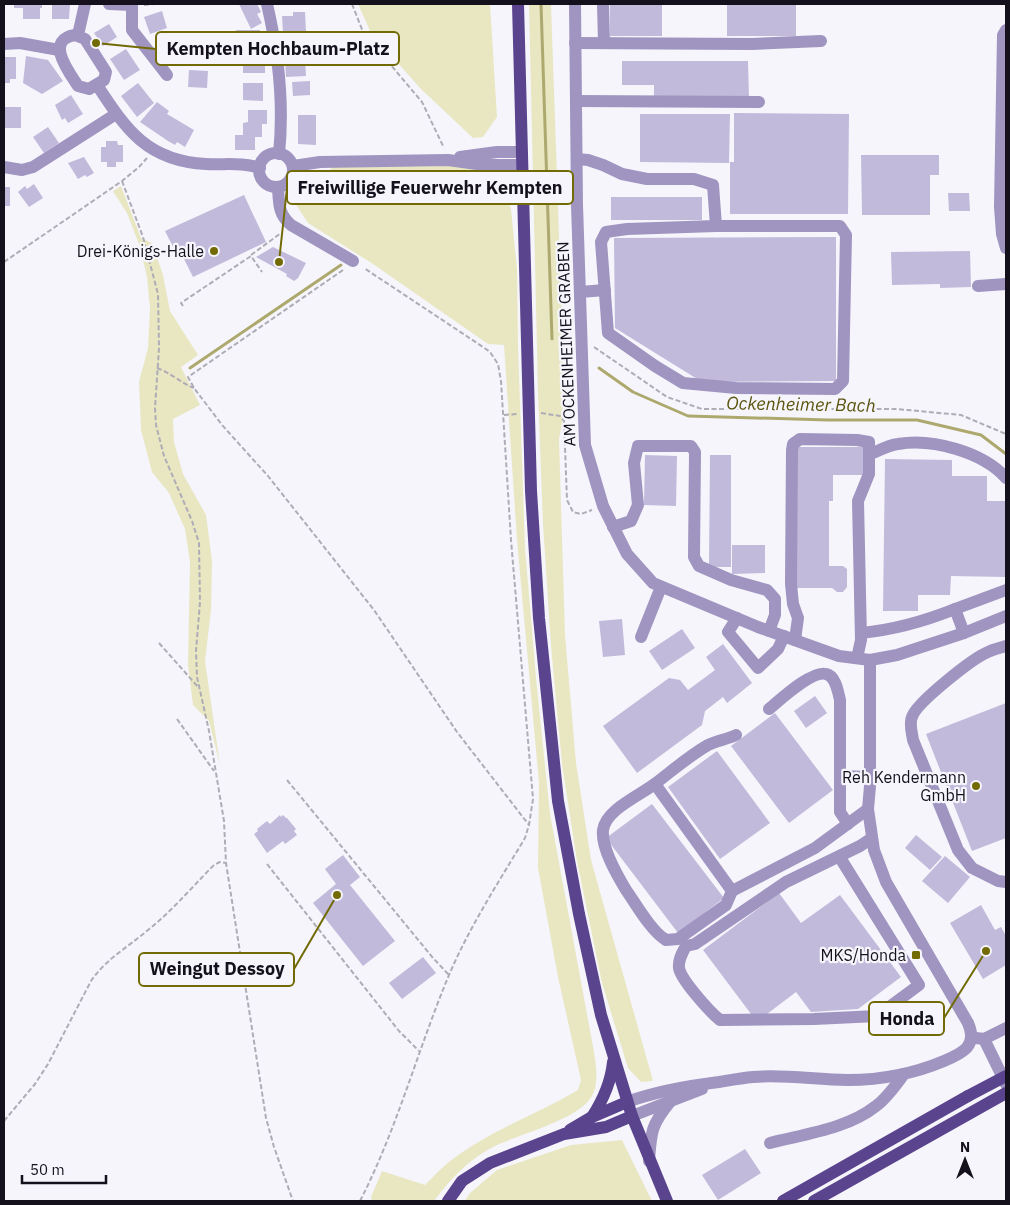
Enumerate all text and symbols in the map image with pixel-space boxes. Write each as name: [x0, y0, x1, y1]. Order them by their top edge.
callout: Kempten Hochbaum-Platz: [156, 32, 399, 65]
text: Kempten Hochbaum-Platz: [166, 37, 390, 60]
callout: Freiwillige Feuerwehr Kempten: [287, 171, 573, 204]
text: Freiwillige Feuerwehr Kempten: [297, 176, 563, 199]
place label: Drei-Königs-Halle: [77, 241, 204, 261]
street label: AM OCKENHEIMER GRABEN: [552, 241, 580, 447]
marker: Drei-Königs-Halle: [208, 245, 220, 257]
water label: Ockenheimer Bach: [726, 391, 876, 417]
place label: Reh Kendermann GmbH: [842, 767, 966, 805]
marker: Reh Kendermann GmbH: [970, 780, 982, 792]
place label: MKS/Honda: [820, 945, 906, 965]
marker: MKS/Honda: [910, 949, 922, 961]
callout: Weingut Dessoy: [139, 953, 294, 986]
text: Weingut Dessoy: [149, 957, 285, 980]
callout: Honda: [869, 1002, 944, 1035]
text: Honda: [879, 1007, 935, 1030]
north arrow: [940, 1135, 990, 1185]
text: N: [960, 1138, 970, 1156]
scale bar: [22, 1152, 106, 1184]
text: 50 m: [30, 1160, 65, 1179]

